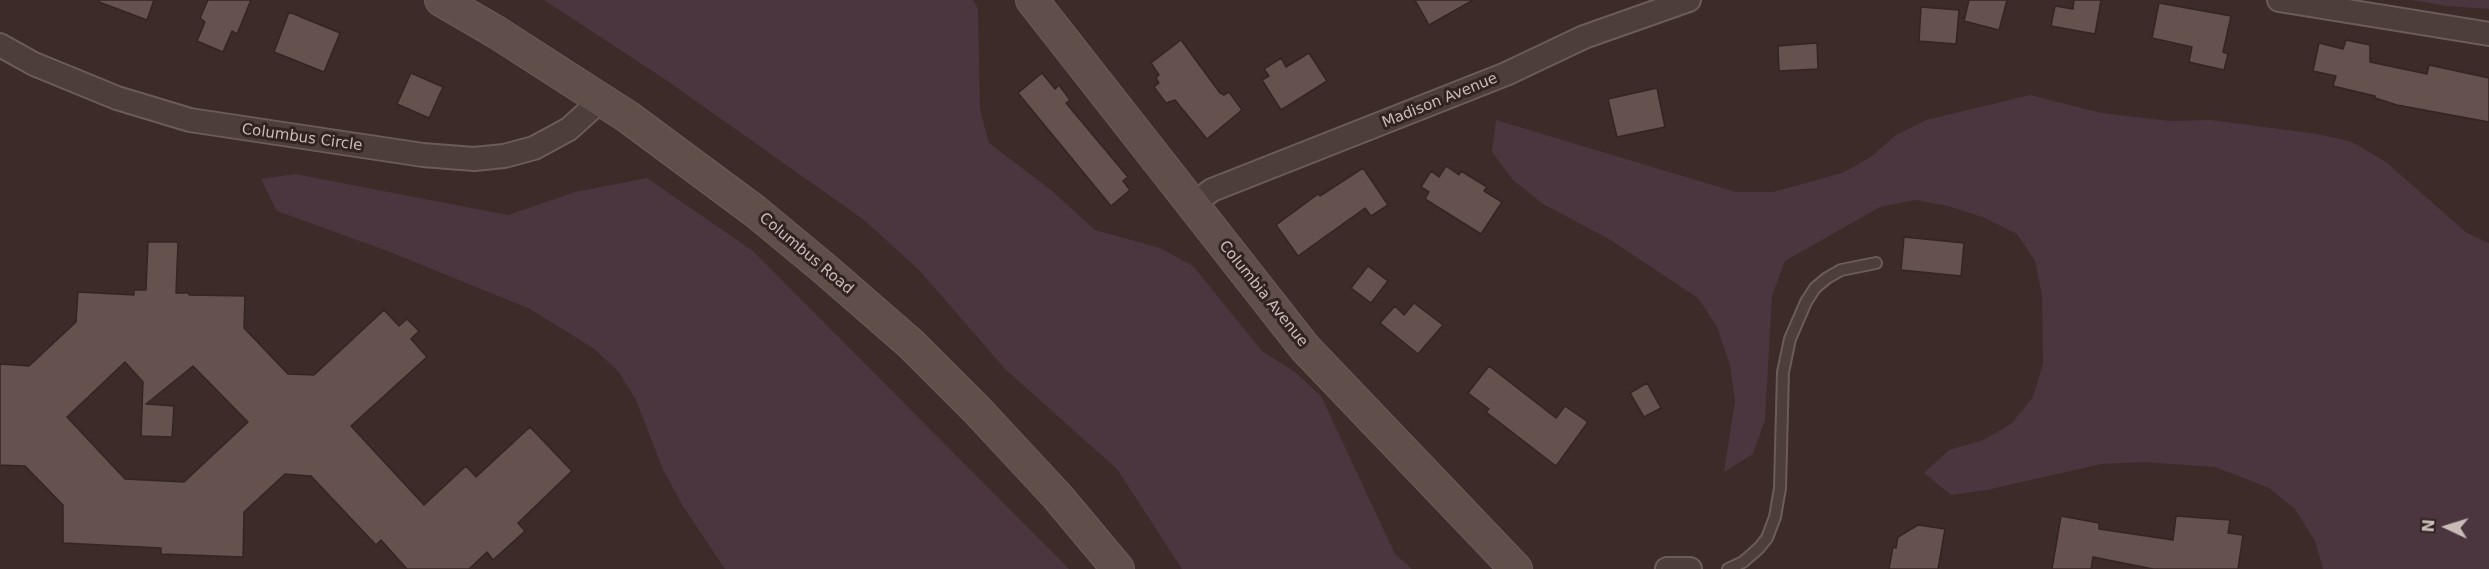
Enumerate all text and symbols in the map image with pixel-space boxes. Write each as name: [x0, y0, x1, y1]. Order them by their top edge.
street label: Madison Avenue: [1380, 70, 1500, 132]
street label: Columbus Circle: [241, 121, 363, 155]
street label: Columbus Road: [755, 209, 857, 299]
street label: Columbia Avenue: [1215, 237, 1311, 351]
north arrow: [2417, 497, 2477, 557]
text: N: [2419, 518, 2438, 533]

